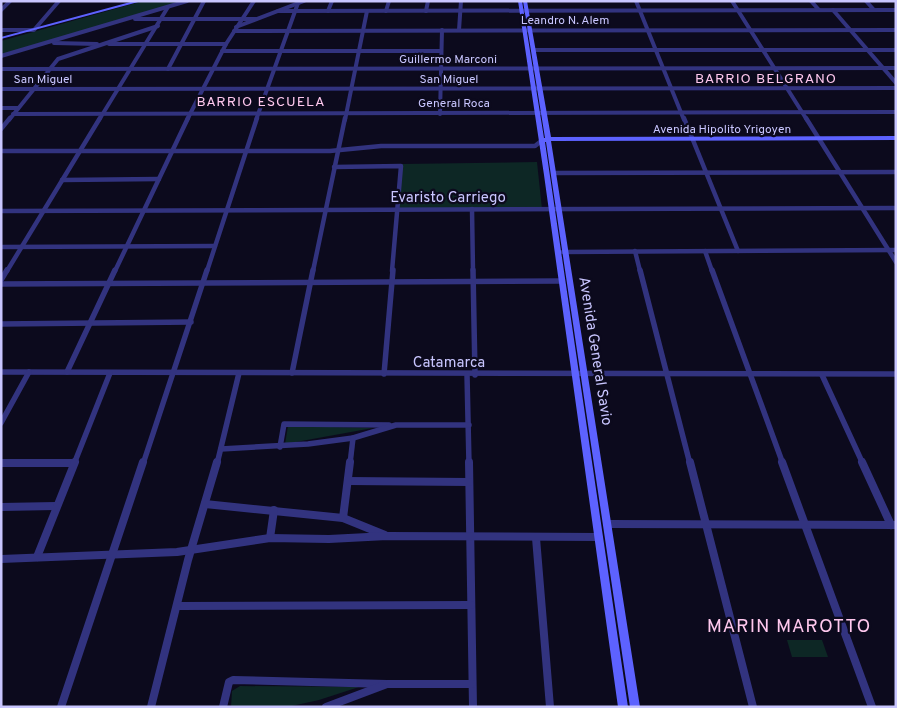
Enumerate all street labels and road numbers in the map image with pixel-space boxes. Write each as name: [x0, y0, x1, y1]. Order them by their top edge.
street label: Leandro N. Alem: [521, 13, 609, 29]
street label: Guillermo Marconi: [399, 52, 497, 68]
street label: San Miguel: [14, 72, 72, 88]
street label: San Miguel: [420, 72, 478, 88]
street label: General Roca: [418, 96, 490, 112]
street label: Avenida Hipolito Yrigoyen: [653, 122, 791, 138]
street label: Evaristo Carriego: [390, 189, 506, 208]
street label: Avenida General Savio: [573, 275, 616, 427]
street label: Catamarca: [413, 354, 485, 373]

